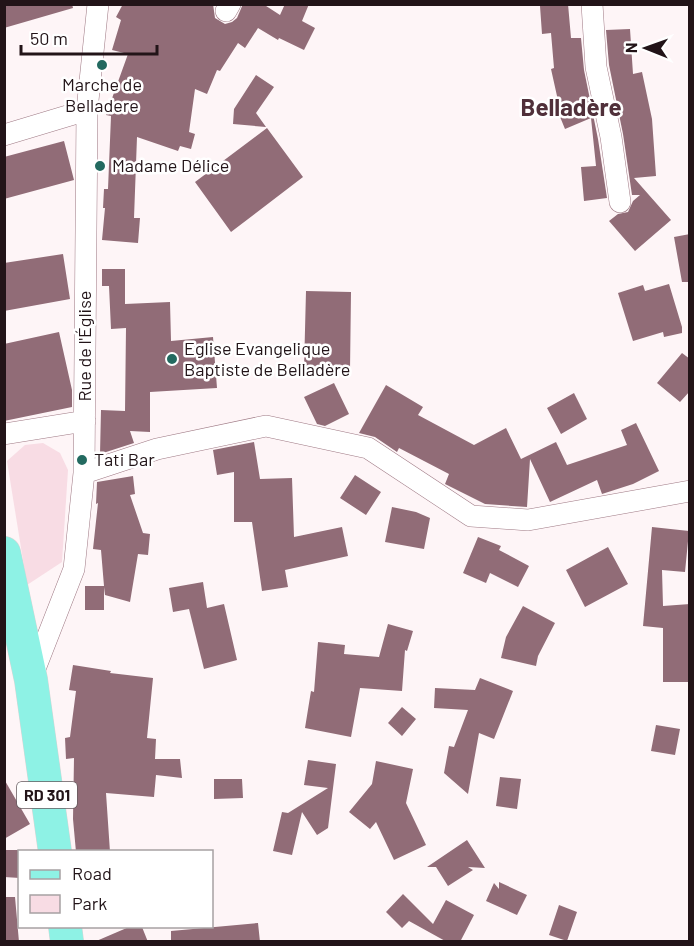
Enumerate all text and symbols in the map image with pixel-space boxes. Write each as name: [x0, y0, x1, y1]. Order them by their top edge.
scale bar: [21, 18, 158, 56]
north arrow: [616, 18, 676, 78]
text: 50 m: [30, 27, 68, 49]
text: N: [621, 42, 640, 53]
marker: Marche de Belladere: [95, 58, 109, 72]
place label: Marche de Belladere: [62, 73, 142, 116]
district label: Belladère: [521, 92, 622, 121]
place label: Madame Délice: [112, 154, 229, 176]
marker: Madame Délice: [93, 159, 107, 173]
street label: Rue de l'Église: [73, 291, 95, 401]
place label: Eglise Evangelique Baptiste de Belladère: [184, 337, 350, 380]
marker: Eglise Evangelique Baptiste de Belladère: [165, 352, 179, 366]
place label: Tati Bar: [94, 448, 155, 470]
marker: Tati Bar: [75, 453, 89, 467]
road number: RD 301: [17, 782, 77, 808]
legend: [18, 850, 213, 928]
text: Road: [72, 862, 112, 884]
text: Park: [72, 892, 107, 914]

